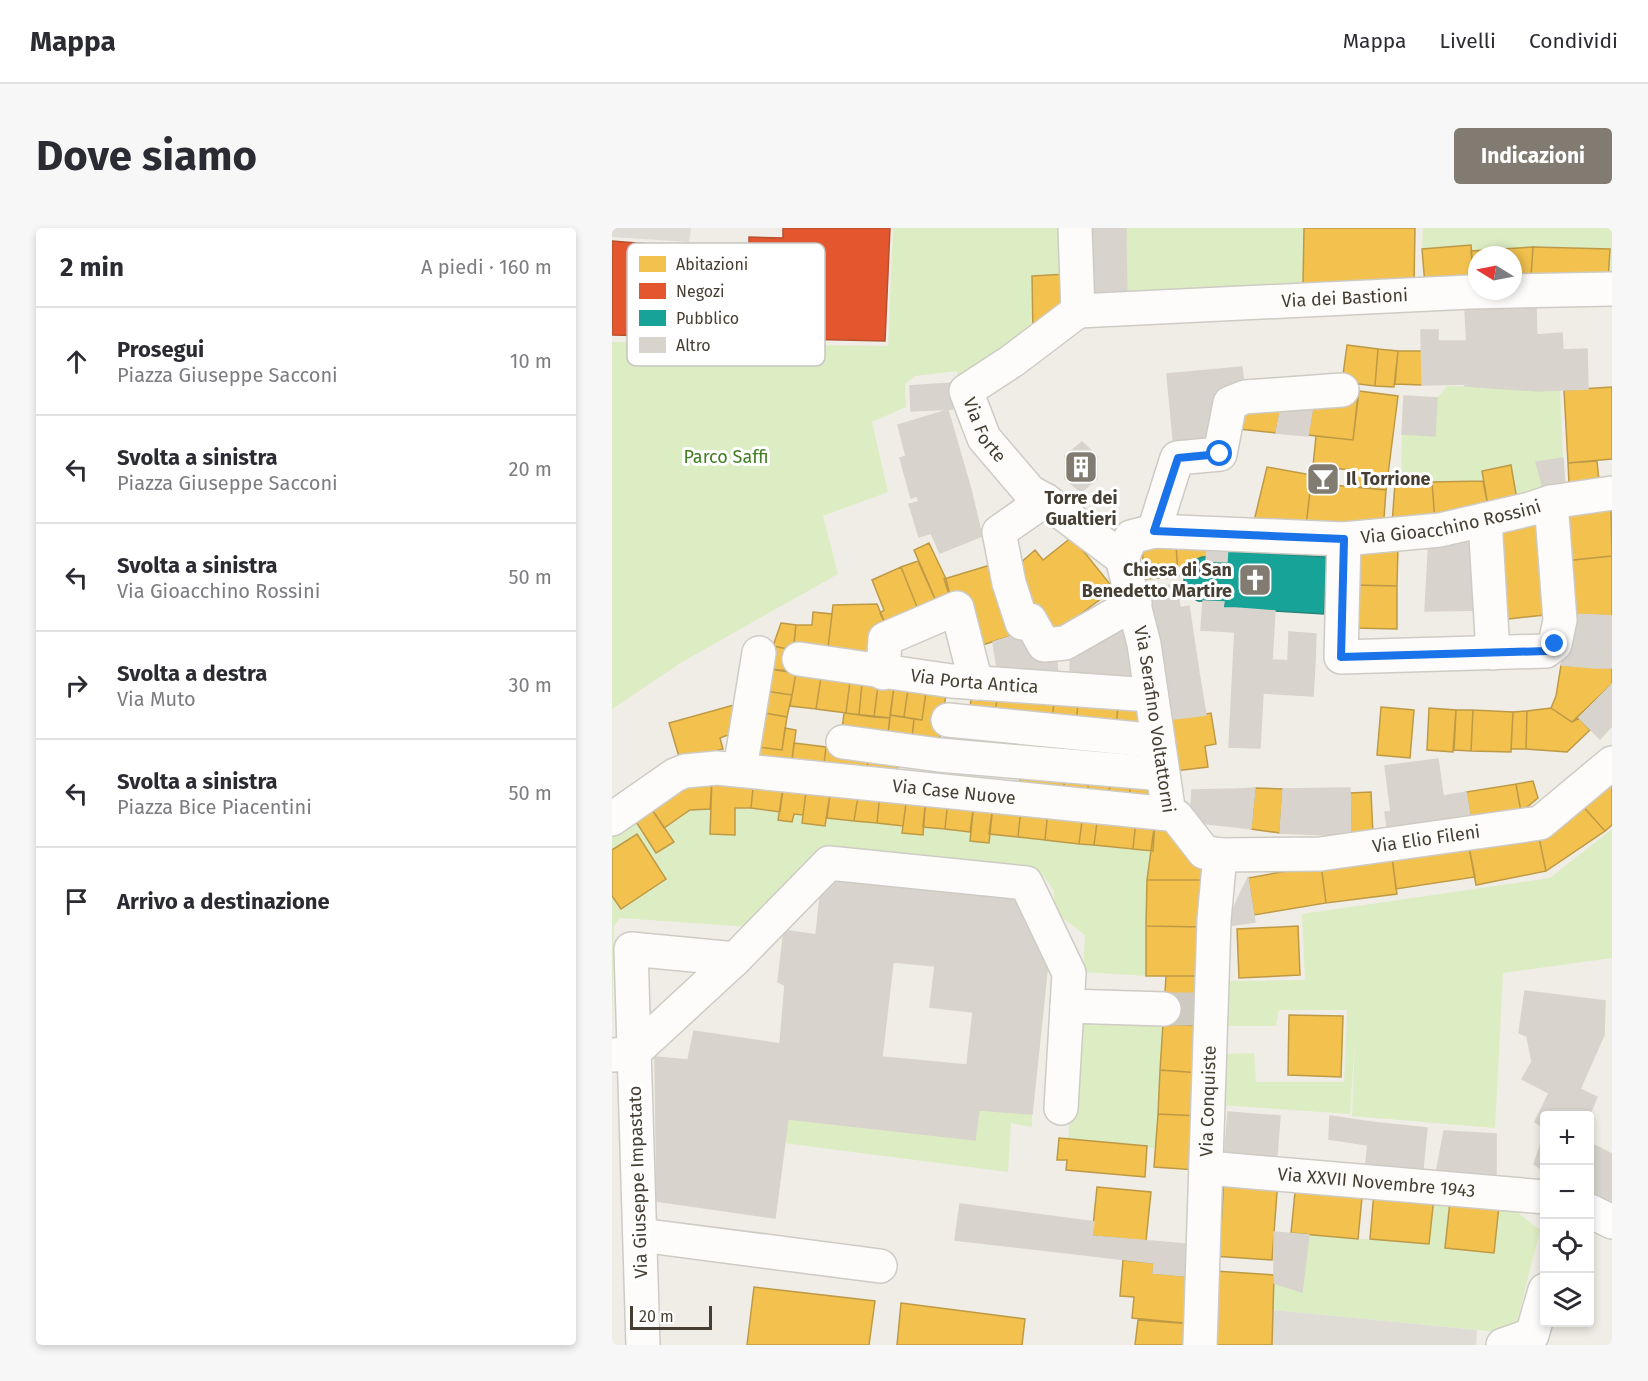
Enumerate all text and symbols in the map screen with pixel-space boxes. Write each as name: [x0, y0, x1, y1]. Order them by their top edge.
text: Mappa: [30, 25, 116, 58]
text: Mappa: [1343, 28, 1407, 54]
text: Livelli: [1440, 28, 1496, 54]
text: Condividi: [1529, 28, 1618, 54]
button: Indicazioni: [1454, 128, 1612, 184]
text: Dove siamo: [36, 131, 257, 181]
legend: [627, 243, 825, 366]
north arrow: [1468, 246, 1522, 300]
text: 2 min: [60, 252, 124, 283]
text: A piedi · 160 m: [421, 255, 552, 279]
text: Abitazioni: [676, 255, 748, 274]
text: Negozi: [676, 282, 724, 301]
street label: Via dei Bastioni: [1281, 284, 1409, 312]
text: Pubblico: [676, 309, 739, 328]
text: Prosegui: [117, 336, 204, 363]
text: Altro: [676, 336, 711, 355]
icon: ahead: [60, 345, 93, 378]
text: 10 m: [510, 349, 552, 373]
text: Piazza Giuseppe Sacconi: [117, 363, 338, 387]
street label: Via Forte: [958, 394, 1011, 467]
route start: [1206, 440, 1232, 466]
text: Svolta a sinistra: [117, 444, 278, 471]
park label: Parco Saffi: [683, 446, 769, 468]
building icon: Torre dei Gualtieri: [1063, 449, 1099, 485]
icon: left: [60, 453, 93, 486]
text: 20 m: [509, 457, 552, 481]
bar icon: Il Torrione: [1305, 461, 1341, 497]
place label: Il Torrione: [1346, 468, 1431, 490]
text: Piazza Giuseppe Sacconi: [117, 471, 338, 495]
place label: Torre dei Gualtieri: [1044, 487, 1118, 530]
street label: Via Gioacchino Rossini: [1360, 495, 1544, 548]
text: Svolta a sinistra: [117, 552, 278, 579]
place label: Chiesa di San Benedetto Martire: [1082, 559, 1232, 602]
icon: left: [60, 561, 93, 594]
church icon: Chiesa di San Benedetto Martire: [1237, 562, 1273, 598]
text: 50 m: [508, 565, 552, 589]
text: Via Gioacchino Rossini: [117, 579, 320, 603]
street label: Via Serafino Voltattorni: [1129, 624, 1180, 815]
route end: [1541, 630, 1567, 656]
text: Svolta a destra: [117, 660, 267, 687]
street label: Via Porta Antica: [909, 664, 1039, 698]
icon: right: [60, 669, 93, 702]
text: 30 m: [508, 673, 552, 697]
text: Via Muto: [117, 687, 196, 711]
text: Svolta a sinistra: [117, 768, 278, 795]
street label: Via Case Nuove: [891, 775, 1017, 809]
icon: left: [60, 777, 93, 810]
text: 50 m: [508, 781, 552, 805]
text: Piazza Bice Piacentini: [117, 795, 312, 819]
street label: Via Elio Fileni: [1371, 821, 1482, 858]
icon: arrive: [60, 885, 93, 918]
text: Arrivo a destinazione: [117, 888, 330, 915]
street label: Via Conquiste: [1195, 1045, 1221, 1157]
street label: Via Giuseppe Impastato: [624, 1085, 652, 1279]
map controls: [1540, 1111, 1594, 1327]
button: +: [1540, 1111, 1594, 1165]
street label: Via XXVII Novembre 1943: [1277, 1163, 1476, 1202]
button: −: [1540, 1165, 1594, 1219]
button: locate: [1540, 1219, 1594, 1273]
button: layers: [1540, 1273, 1594, 1327]
scale bar: [630, 1303, 712, 1330]
text: 20 m: [639, 1307, 674, 1326]

